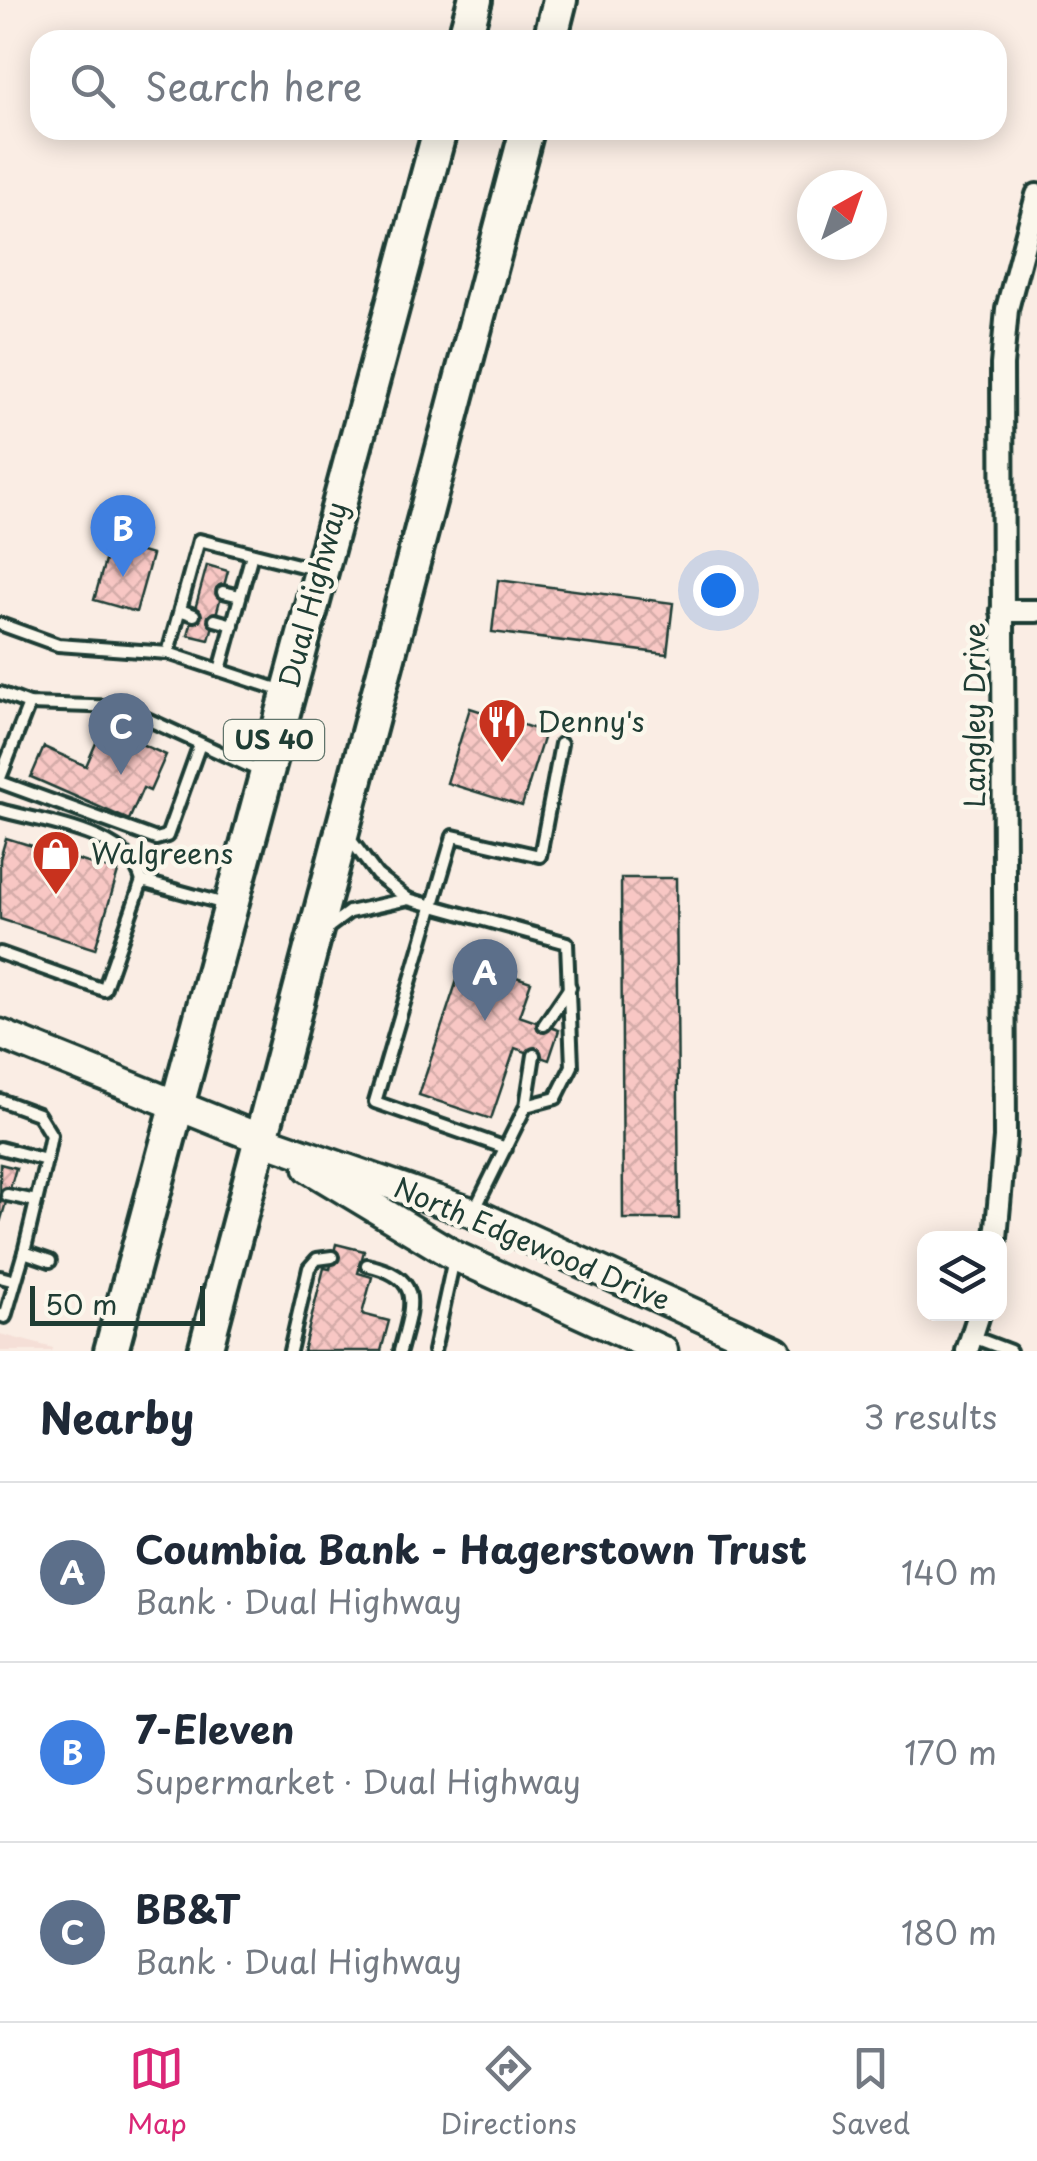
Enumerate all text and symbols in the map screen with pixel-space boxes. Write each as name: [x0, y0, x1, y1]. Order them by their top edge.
search box: [30, 30, 1007, 140]
text: Search here: [145, 57, 362, 114]
icon: search: [65, 58, 120, 113]
north arrow: [797, 170, 887, 260]
pin: B: [90, 494, 156, 577]
street label: Dual Highway: [266, 497, 357, 692]
your location: [693, 565, 744, 616]
street label: Langley Drive: [952, 622, 995, 808]
pin: C: [88, 692, 154, 775]
restaurant icon: Denny's: [476, 696, 528, 764]
place label: Denny's: [537, 699, 645, 742]
road number: US 40: [224, 720, 324, 760]
shop icon: Walgreens: [30, 828, 82, 896]
place label: Walgreens: [91, 831, 233, 874]
pin: A: [452, 938, 518, 1021]
street label: North Edgewood Drive: [388, 1165, 677, 1320]
map controls: [917, 1231, 1007, 1321]
button: layers: [917, 1231, 1007, 1321]
scale bar: [30, 1281, 205, 1326]
text: 50 m: [45, 1282, 118, 1325]
text: Nearby: [40, 1385, 194, 1448]
text: 3 results: [863, 1392, 997, 1440]
text: Coumbia Bank - Hagerstown Trust: [135, 1520, 807, 1577]
text: A: [60, 1548, 85, 1596]
text: 140 m: [901, 1548, 997, 1596]
text: Bank · Dual Highway: [135, 1577, 462, 1625]
text: 7-Eleven: [135, 1700, 294, 1757]
text: B: [62, 1728, 83, 1776]
text: 170 m: [904, 1728, 997, 1776]
text: Supermarket · Dual Highway: [135, 1757, 581, 1805]
text: BB&T: [135, 1880, 240, 1937]
text: C: [60, 1908, 85, 1956]
text: 180 m: [901, 1908, 997, 1956]
text: Bank · Dual Highway: [135, 1937, 462, 1985]
tab: Map: [127, 2041, 187, 2144]
tab: Directions: [441, 2041, 577, 2144]
tab: Saved: [831, 2041, 910, 2144]

